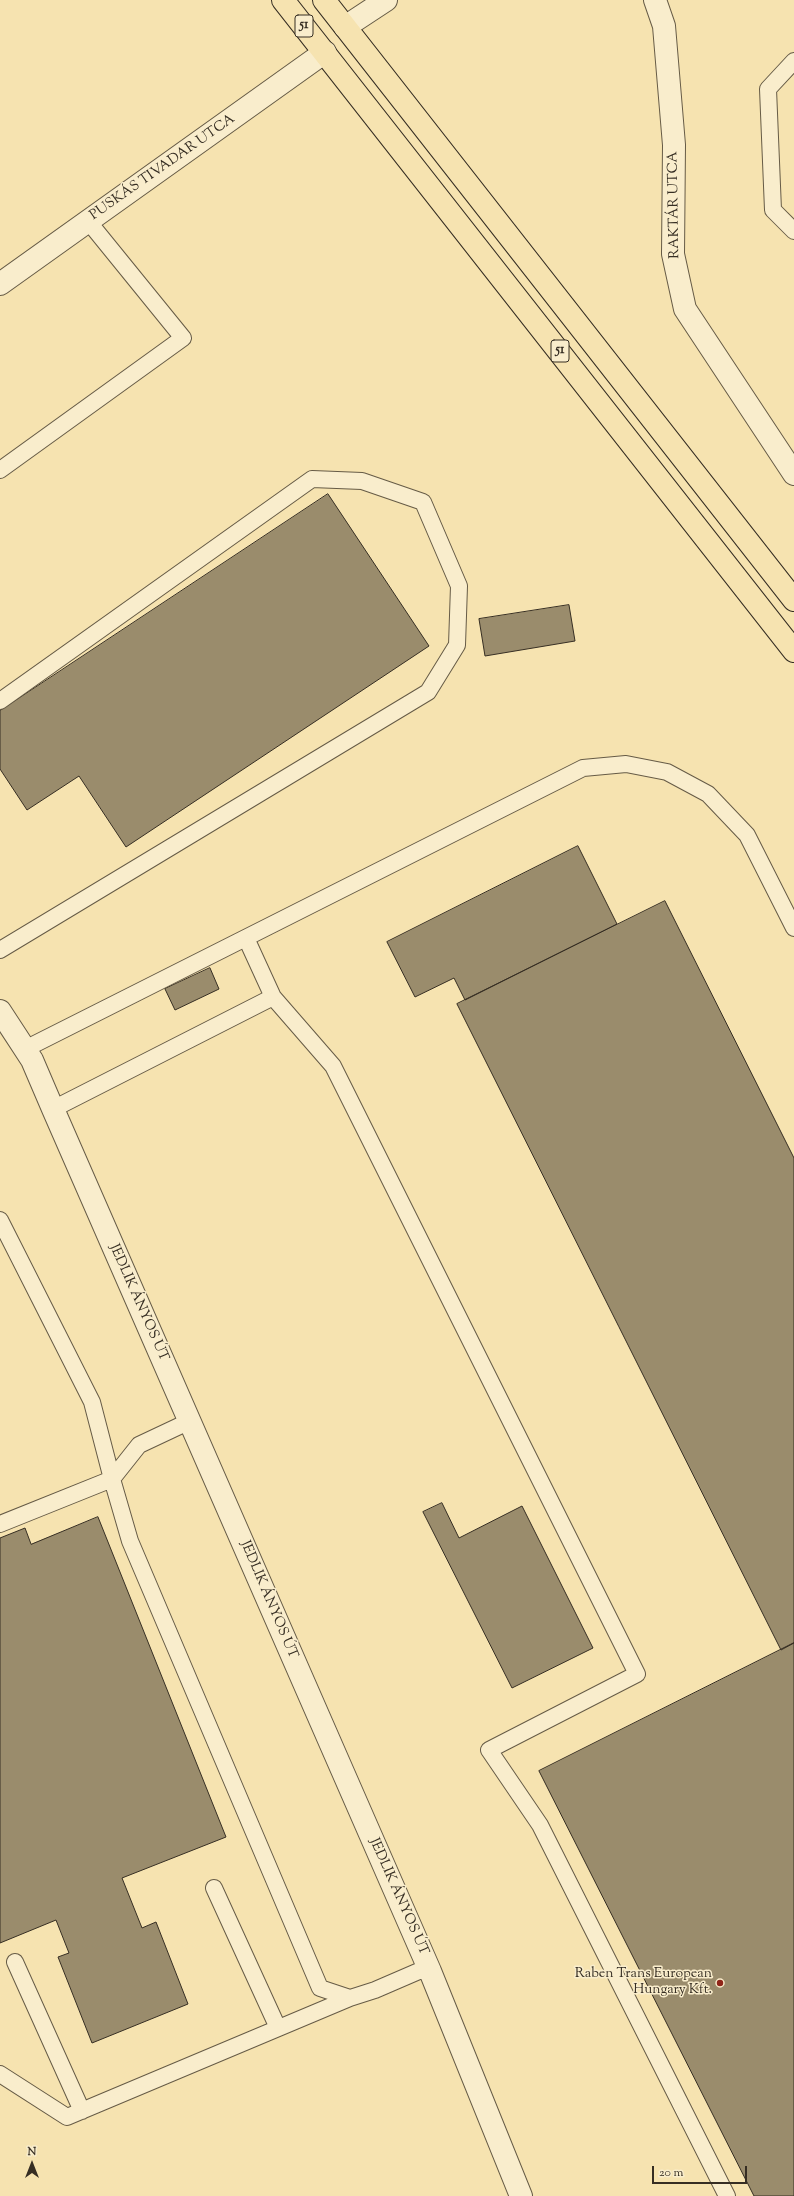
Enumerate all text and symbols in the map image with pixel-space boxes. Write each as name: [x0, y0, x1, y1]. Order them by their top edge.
road number: 51: [295, 15, 313, 37]
street label: PUSKÁS TIVADAR UTCA: [87, 111, 239, 225]
street label: RAKTÁR UTCA: [666, 151, 684, 259]
road number: 51: [551, 340, 569, 362]
street label: JEDLIK ÁNYOS ÚT: [105, 1242, 171, 1364]
street label: JEDLIK ÁNYOS ÚT: [236, 1539, 300, 1661]
street label: JEDLIK ÁNYOS ÚT: [365, 1836, 431, 1958]
place label: Raben Trans European Hungary Kft.: [575, 1967, 712, 2000]
marker: Raben Trans European Hungary Kft.: [715, 1978, 725, 1988]
north arrow: [12, 2144, 52, 2184]
text: N: [28, 2144, 36, 2160]
scale bar: [654, 2158, 749, 2184]
text: 20 m: [659, 2164, 683, 2182]

